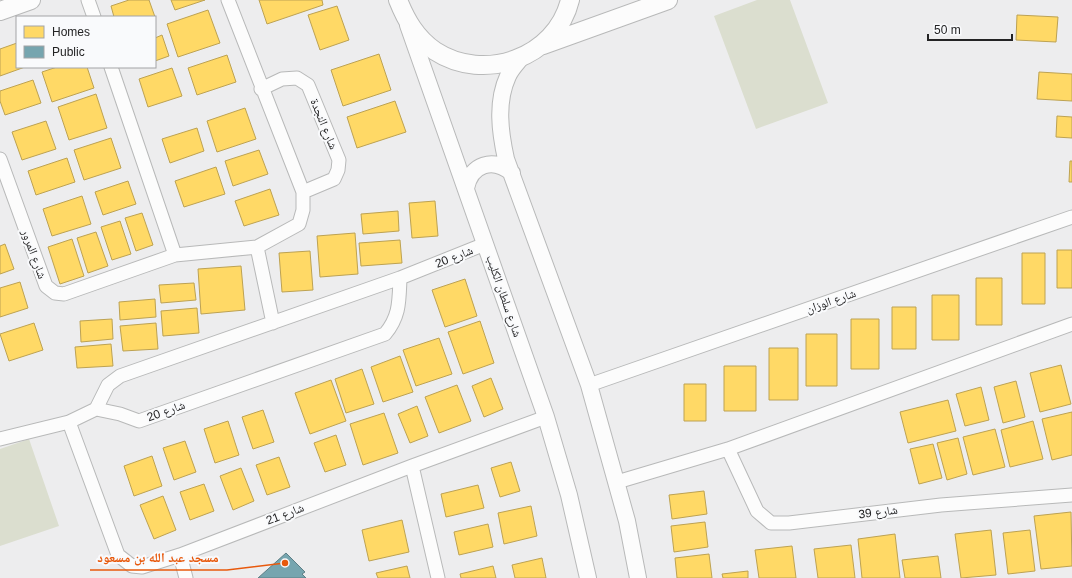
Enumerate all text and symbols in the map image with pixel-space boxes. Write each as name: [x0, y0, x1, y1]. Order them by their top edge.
legend: [16, 16, 156, 68]
scale bar: [928, 16, 1012, 42]
text: 50 m: [934, 23, 961, 37]
text: Homes: [52, 25, 90, 39]
text: Public: [52, 45, 85, 59]
street label: شارع النجدة: [307, 97, 341, 152]
street label: شارع المرور: [17, 226, 49, 281]
street label: شارع 20: [433, 243, 475, 272]
street label: شارع سلطان الكليب: [482, 253, 525, 339]
street label: شارع الوزان: [804, 286, 858, 317]
street label: شارع 20: [145, 398, 187, 425]
street label: شارع 21: [264, 500, 306, 529]
street label: شارع 39: [858, 503, 899, 522]
callout: مسجد عبد الله بن مسعود: [90, 545, 227, 570]
text: مسجد عبد الله بن مسعود: [97, 550, 219, 566]

